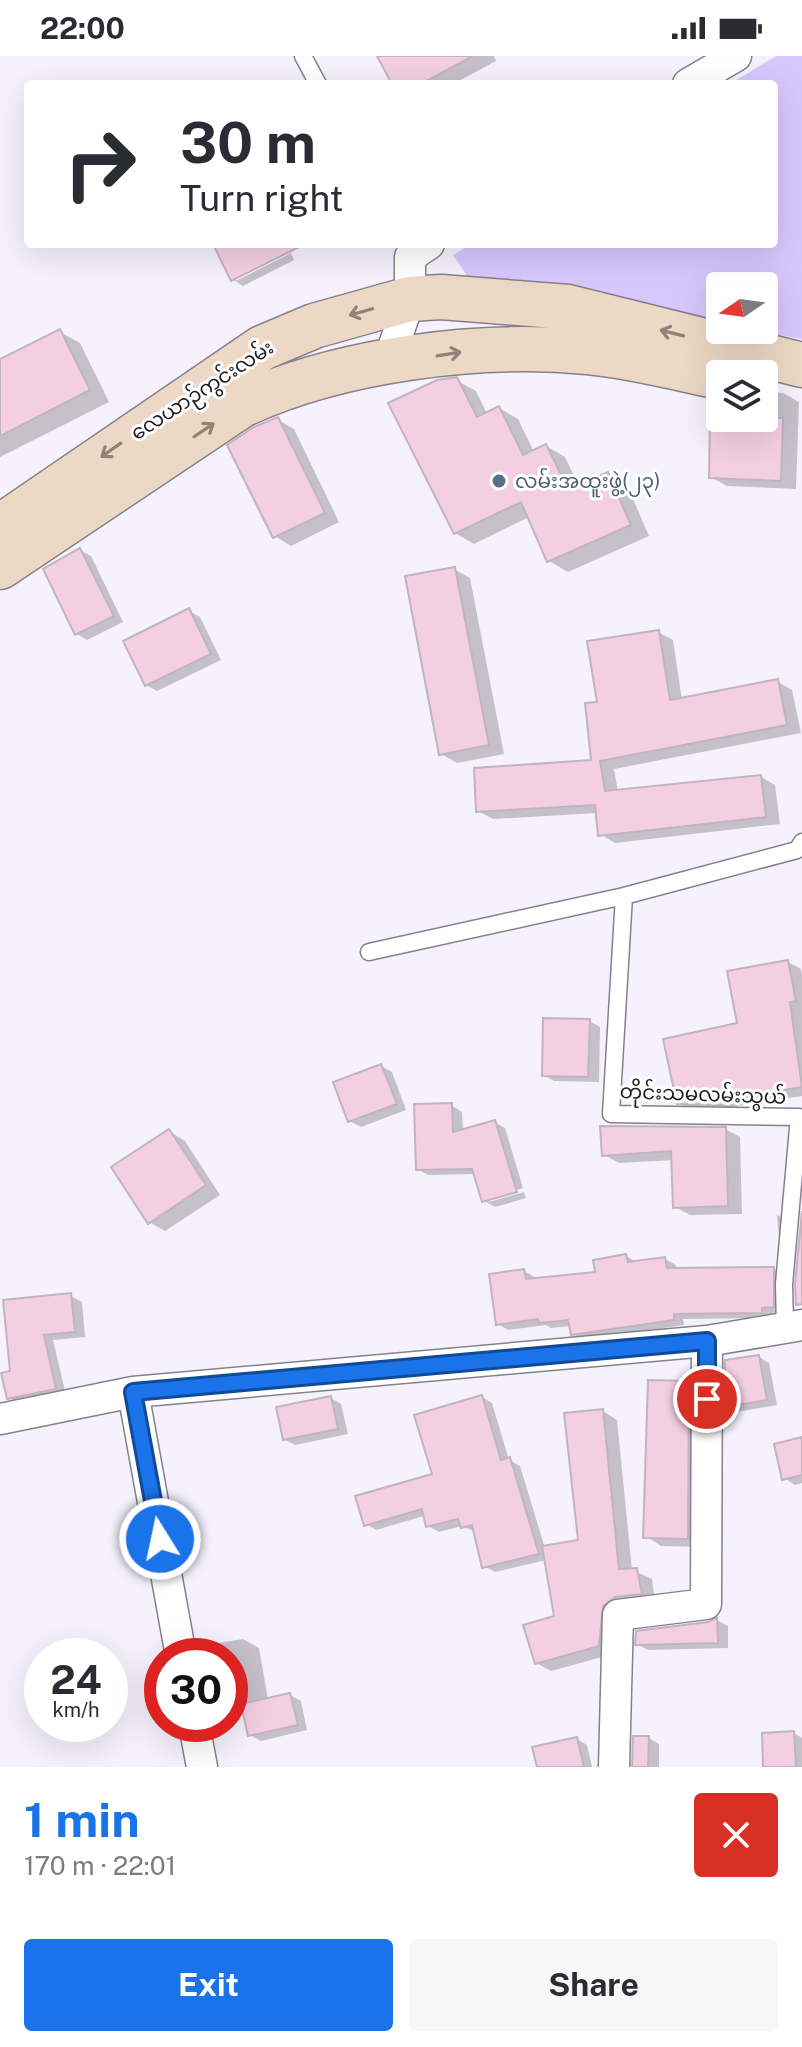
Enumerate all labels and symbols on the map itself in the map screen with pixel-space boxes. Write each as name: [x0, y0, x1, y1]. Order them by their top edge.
north arrow: [706, 272, 778, 344]
one-way arrow: [349, 305, 375, 320]
one-way arrow: [660, 325, 685, 340]
street label: လေယာဉ်ကွင်းလမ်း: [125, 333, 280, 448]
one-way arrow: [436, 345, 462, 360]
one-way arrow: [193, 422, 215, 438]
one-way arrow: [100, 442, 122, 458]
place label: လမ်းအထူးဖွဲ့(၂၃): [515, 467, 660, 498]
marker: လမ်းအထူးဖွဲ့(၂၃): [490, 472, 508, 490]
street label: တိုင်းသမလမ်းသွယ်: [619, 1077, 787, 1114]
pin: [673, 1365, 741, 1433]
position arrow: [118, 1497, 202, 1581]
speed limit sign: 30: [144, 1638, 248, 1742]

